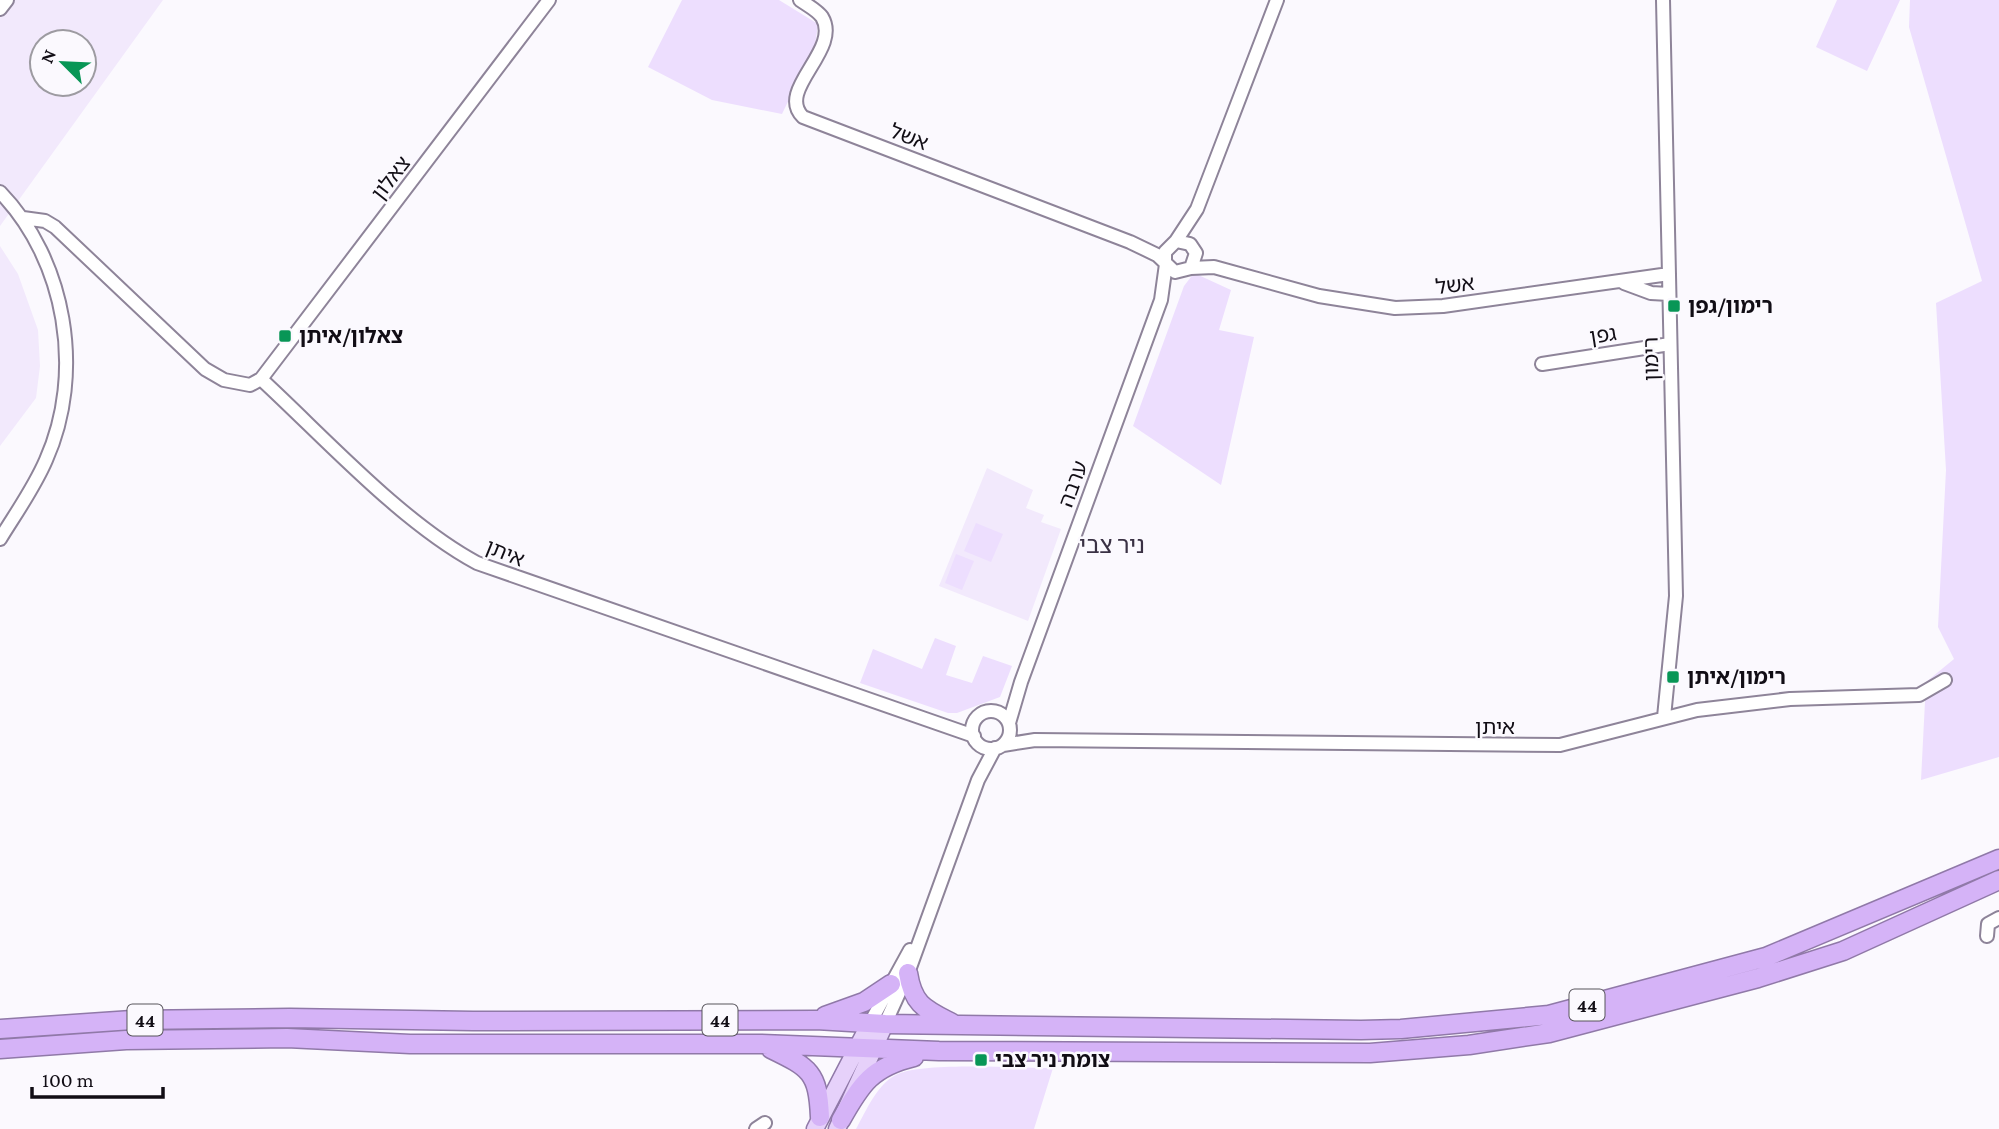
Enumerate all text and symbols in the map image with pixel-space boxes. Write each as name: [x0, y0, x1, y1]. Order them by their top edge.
north arrow: [28, 28, 98, 98]
text: N: [36, 46, 60, 66]
street label: אשל: [886, 119, 932, 155]
street label: צאלון: [367, 151, 415, 205]
street label: אשל: [1434, 271, 1476, 299]
place label: רימון/גפן: [1688, 294, 1773, 318]
marker: רימון/גפן: [1666, 298, 1682, 314]
street label: גפן: [1588, 321, 1618, 349]
place label: צאלון/איתן: [299, 324, 403, 348]
marker: צאלון/איתן: [277, 328, 293, 344]
street label: רימון: [1639, 337, 1663, 381]
street label: ערבה: [1054, 457, 1092, 511]
district label: ניר צבי: [1079, 531, 1145, 558]
street label: איתן: [482, 534, 528, 572]
place label: רימון/איתן: [1687, 665, 1786, 689]
marker: רימון/איתן: [1665, 669, 1681, 685]
street label: איתן: [1475, 715, 1515, 739]
road number: 44: [1570, 990, 1604, 1021]
road number: 44: [128, 1004, 162, 1036]
road number: 44: [702, 1004, 738, 1036]
place label: צומת ניר צבי: [995, 1048, 1110, 1072]
marker: צומת ניר צבי: [973, 1052, 989, 1068]
scale bar: [32, 1056, 163, 1100]
text: 100 m: [42, 1068, 94, 1092]

